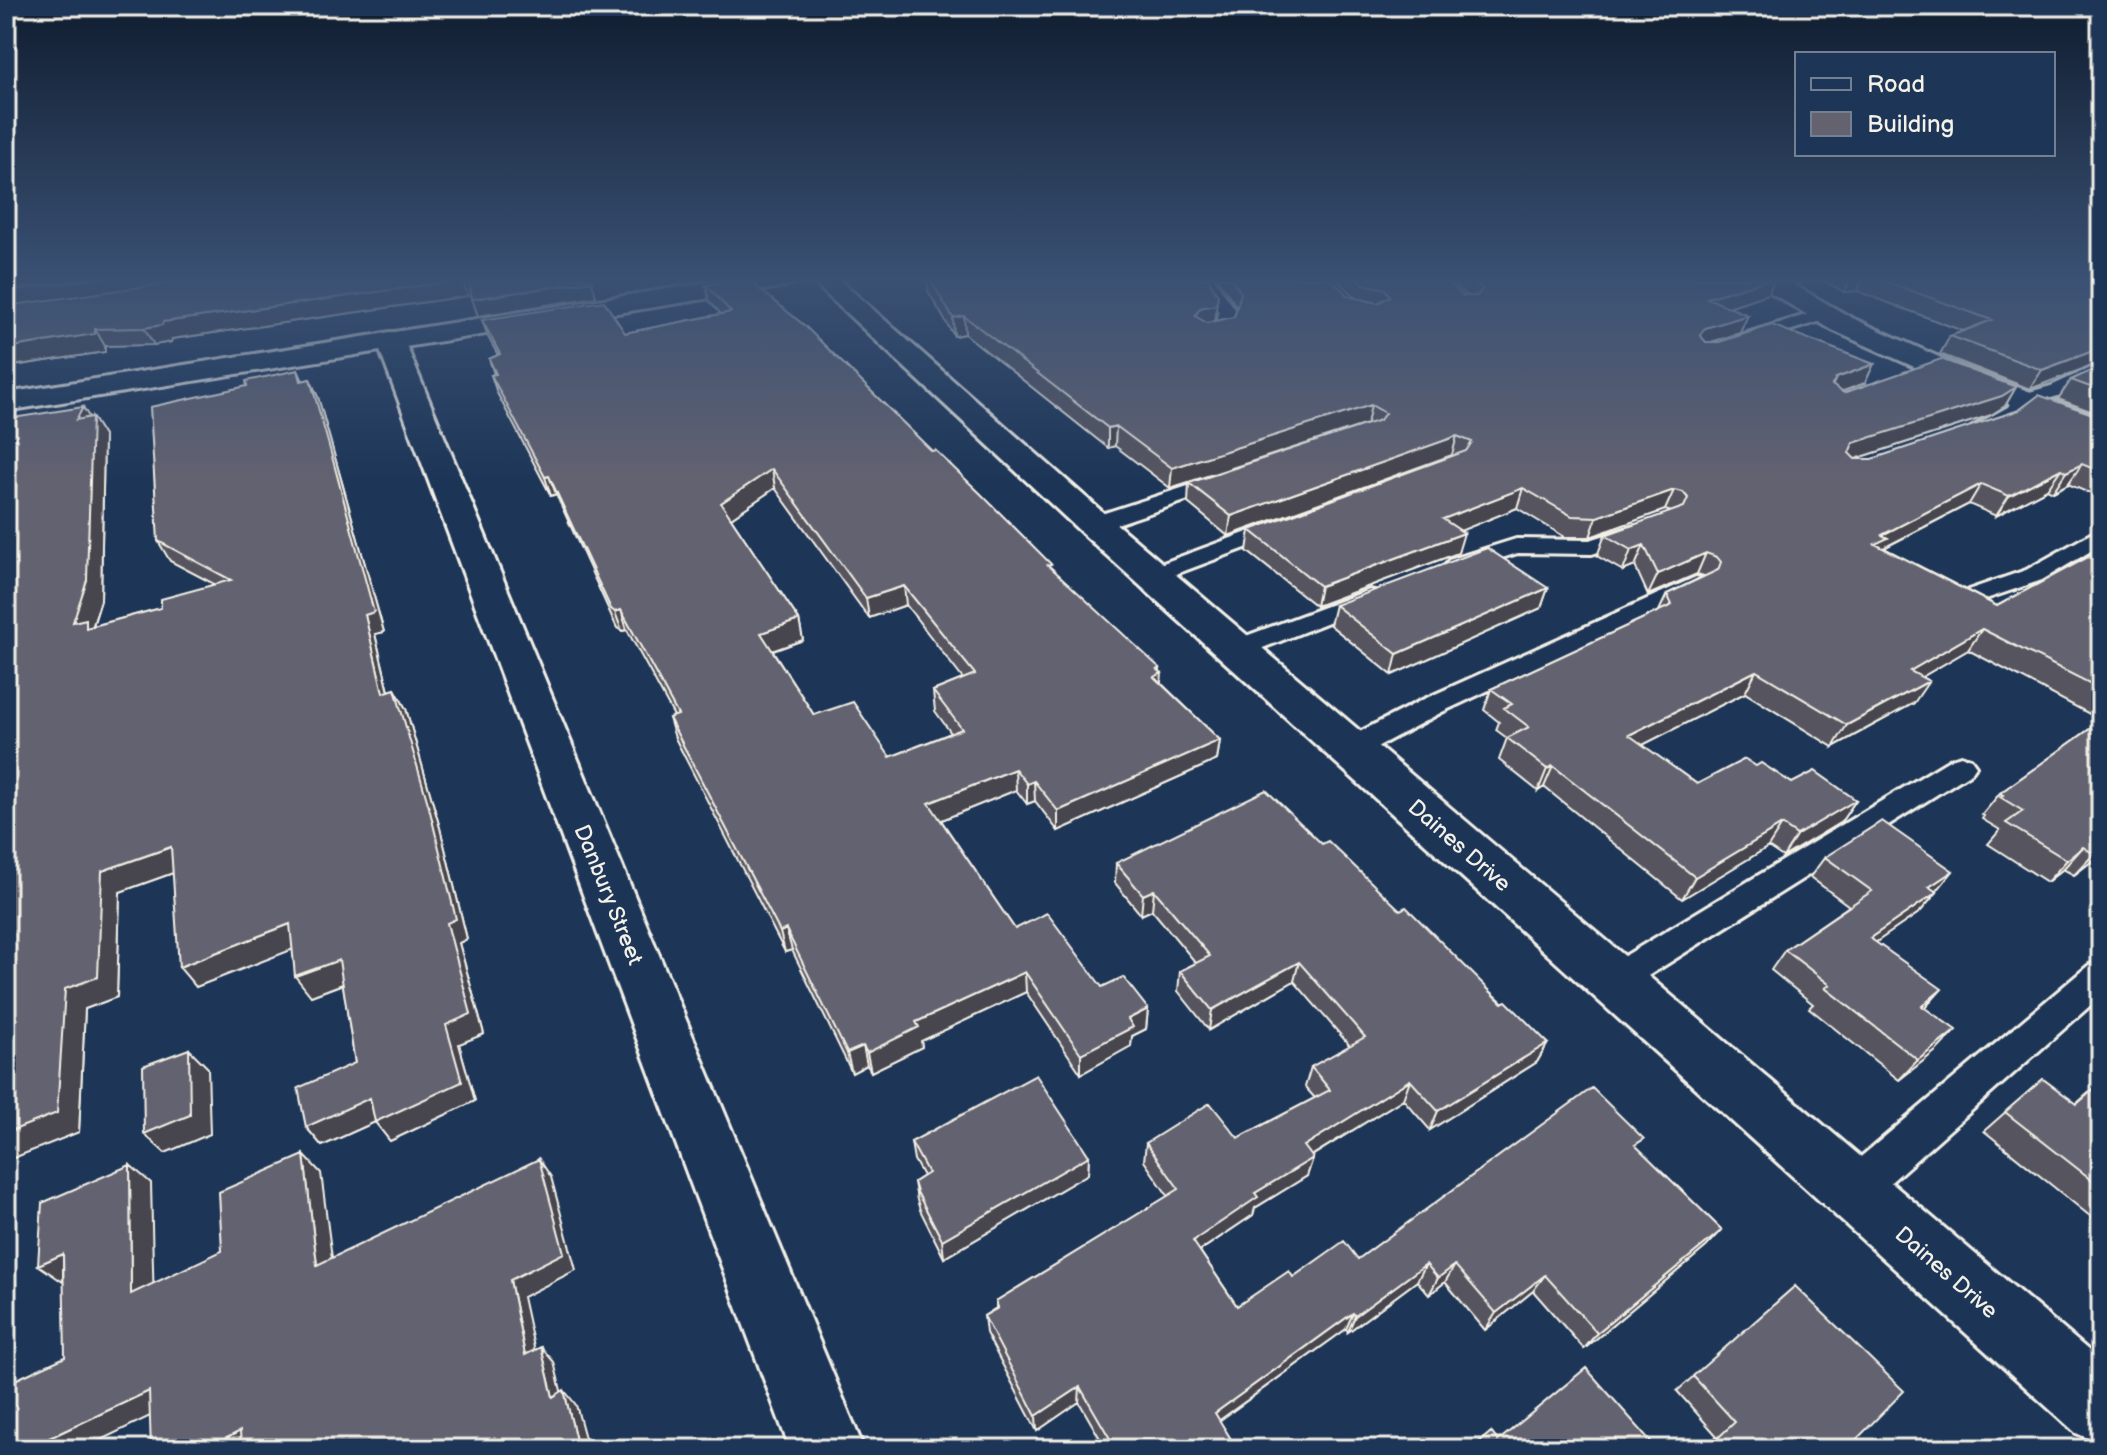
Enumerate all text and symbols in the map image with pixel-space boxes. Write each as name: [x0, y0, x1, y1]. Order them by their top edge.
legend: [1795, 52, 2055, 156]
text: Road: [1867, 70, 1925, 99]
text: Building: [1867, 110, 1954, 139]
street label: Daines Drive: [1402, 794, 1516, 898]
street label: Danbury Street: [568, 821, 648, 969]
street label: Daines Drive: [1889, 1221, 2003, 1325]

